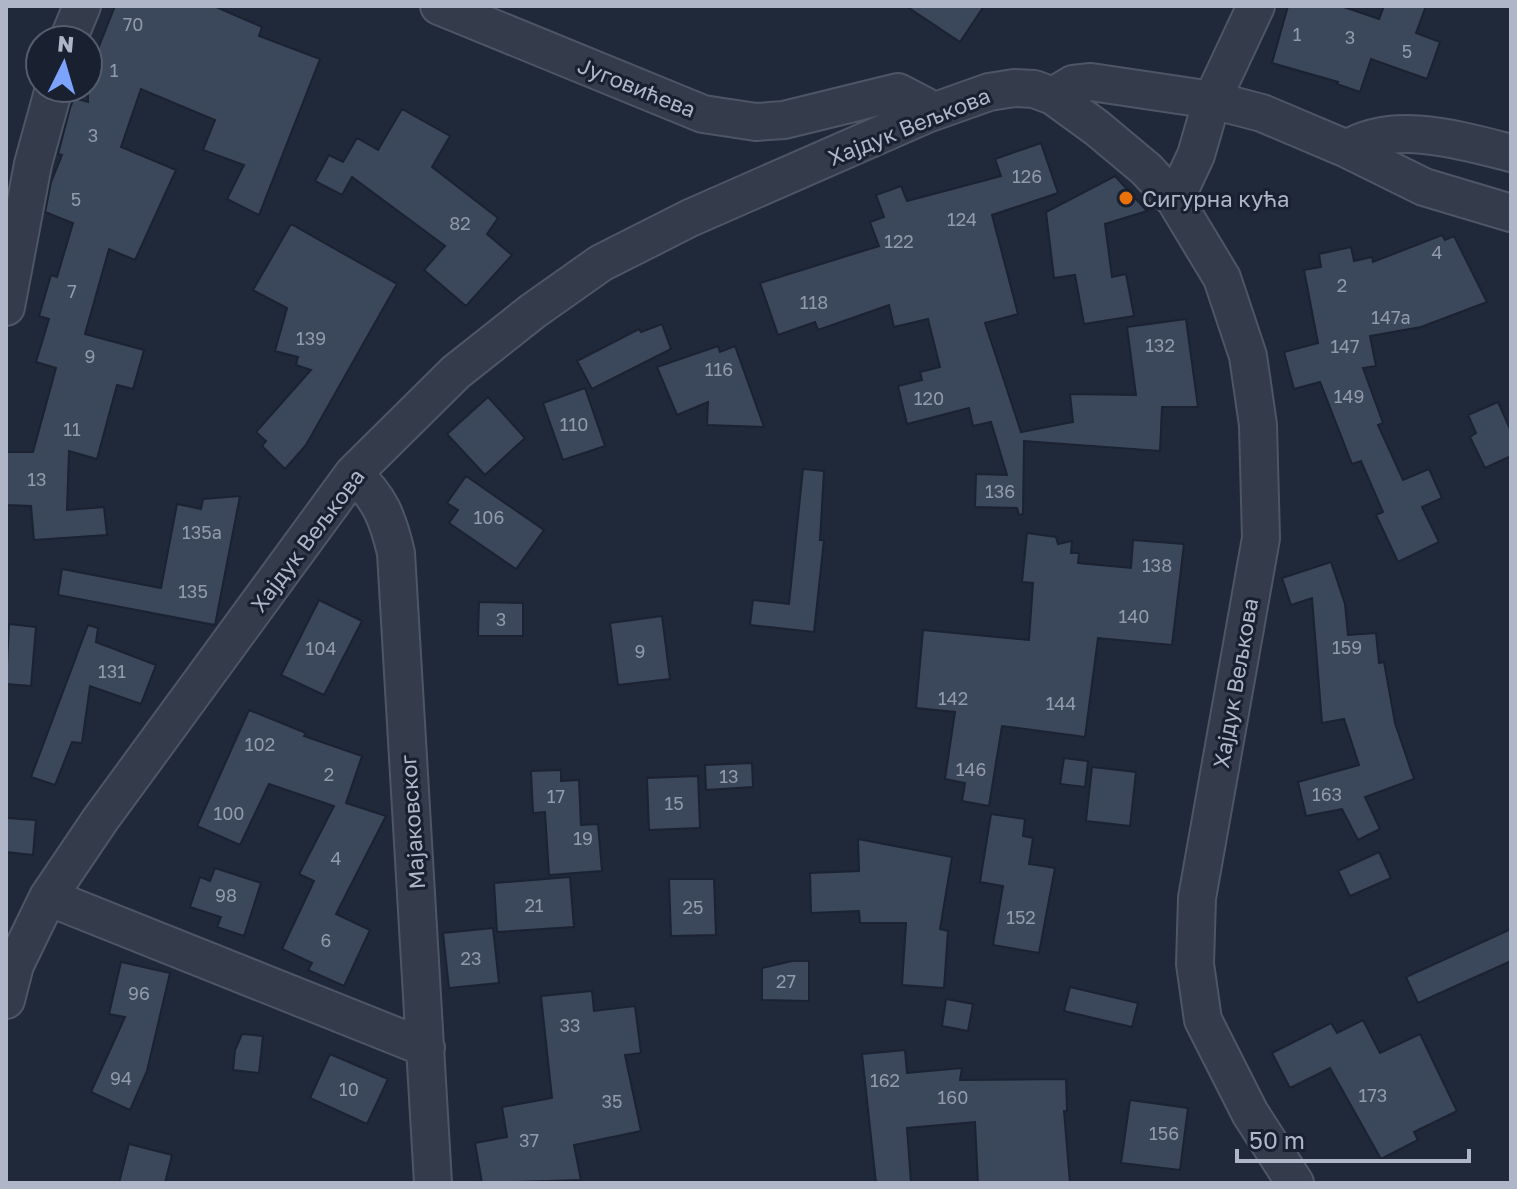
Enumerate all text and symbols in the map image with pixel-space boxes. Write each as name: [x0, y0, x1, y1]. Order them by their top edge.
house number: 70: [123, 13, 143, 35]
house number: 1: [1293, 23, 1302, 45]
north arrow: [24, 24, 104, 104]
house number: 3: [1345, 26, 1355, 48]
text: N: [56, 29, 75, 58]
house number: 5: [1402, 40, 1412, 62]
street label: Југовићева: [574, 51, 700, 123]
house number: 1: [110, 59, 119, 81]
street label: Хајдук Вељкова: [824, 81, 994, 171]
house number: 3: [88, 124, 98, 146]
house number: 126: [1012, 165, 1042, 187]
place label: Сигурна кућа: [1142, 185, 1289, 212]
house number: 5: [71, 188, 81, 210]
marker: Сигурна кућа: [1117, 189, 1135, 207]
house number: 124: [947, 208, 977, 230]
house number: 82: [449, 212, 471, 234]
house number: 122: [884, 230, 914, 252]
house number: 4: [1432, 241, 1443, 263]
house number: 2: [1337, 274, 1347, 296]
house number: 7: [67, 280, 77, 302]
house number: 118: [800, 291, 828, 313]
house number: 147a: [1371, 306, 1411, 328]
house number: 139: [296, 327, 326, 349]
house number: 132: [1145, 334, 1175, 356]
house number: 147: [1330, 335, 1360, 357]
house number: 9: [85, 345, 95, 367]
house number: 116: [705, 358, 733, 380]
house number: 149: [1334, 385, 1364, 407]
house number: 120: [914, 387, 944, 409]
house number: 110: [560, 413, 588, 435]
house number: 11: [63, 418, 81, 440]
street label: Хајдук Вељкова: [244, 463, 370, 617]
house number: 13: [27, 468, 47, 490]
house number: 136: [985, 480, 1015, 502]
house number: 106: [474, 506, 504, 528]
house number: 135a: [182, 521, 222, 543]
house number: 138: [1142, 554, 1172, 576]
house number: 135: [178, 580, 208, 602]
street label: Хајдук Вељкова: [1207, 596, 1263, 770]
house number: 140: [1119, 605, 1149, 627]
house number: 3: [496, 608, 506, 630]
house number: 159: [1332, 636, 1362, 658]
house number: 104: [306, 637, 336, 659]
house number: 9: [635, 640, 645, 662]
house number: 131: [98, 660, 126, 682]
house number: 142: [938, 687, 968, 709]
house number: 144: [1046, 692, 1076, 714]
house number: 102: [245, 733, 275, 755]
street label: Мајаковског: [394, 754, 430, 890]
house number: 146: [956, 758, 986, 780]
house number: 2: [324, 763, 334, 785]
house number: 13: [719, 765, 739, 787]
house number: 163: [1312, 783, 1342, 805]
house number: 17: [547, 785, 565, 807]
house number: 15: [664, 792, 684, 814]
house number: 100: [213, 802, 245, 824]
house number: 19: [573, 827, 593, 849]
house number: 4: [331, 847, 342, 869]
house number: 98: [215, 884, 237, 906]
house number: 21: [524, 894, 544, 916]
house number: 25: [683, 896, 703, 918]
house number: 152: [1006, 906, 1036, 928]
house number: 6: [321, 929, 331, 951]
house number: 23: [461, 947, 481, 969]
house number: 27: [776, 970, 796, 992]
house number: 96: [128, 982, 150, 1004]
house number: 33: [559, 1014, 581, 1036]
house number: 94: [110, 1067, 132, 1089]
house number: 162: [870, 1069, 900, 1091]
house number: 10: [339, 1078, 359, 1100]
house number: 173: [1359, 1084, 1387, 1106]
house number: 160: [938, 1086, 968, 1108]
house number: 35: [602, 1090, 622, 1112]
scale bar: [1237, 1113, 1469, 1163]
house number: 156: [1149, 1122, 1179, 1144]
text: 50 m: [1249, 1125, 1305, 1154]
house number: 37: [519, 1129, 539, 1151]

